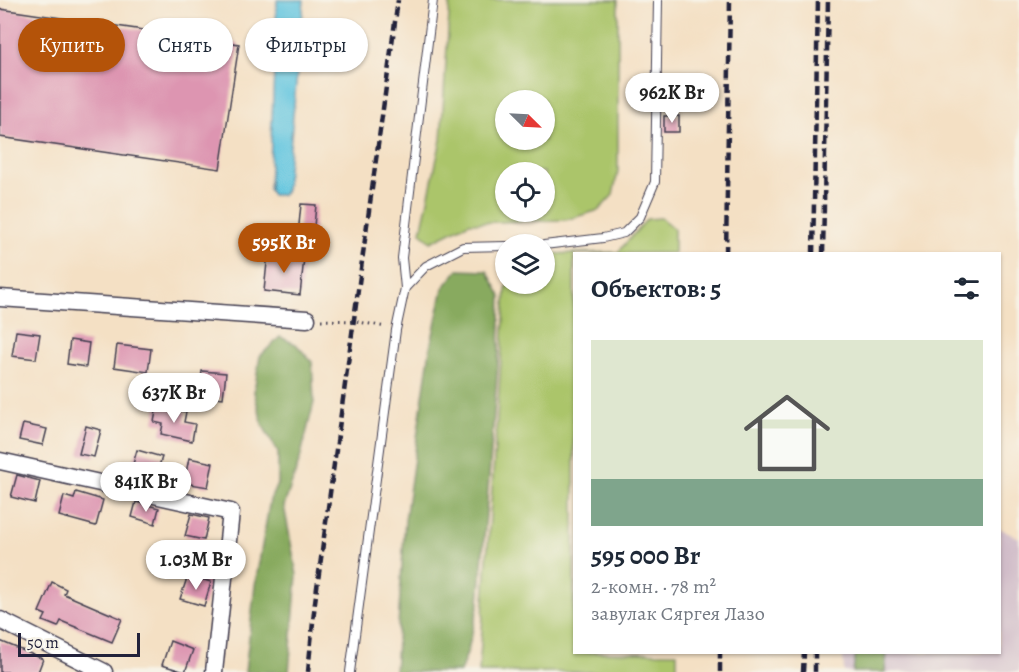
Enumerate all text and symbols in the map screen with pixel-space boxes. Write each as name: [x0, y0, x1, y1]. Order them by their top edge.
chip: Купить: [18, 18, 125, 72]
chip: Снять: [137, 18, 233, 72]
chip: Фильтры: [245, 18, 368, 72]
pin: 962K Br: [617, 73, 727, 124]
text: 962K Br: [639, 79, 705, 106]
north arrow: [495, 90, 555, 150]
map controls: [495, 90, 555, 294]
button: locate: [495, 162, 555, 222]
pin: 595K Br: [229, 223, 339, 274]
text: 595K Br: [252, 229, 316, 256]
button: layers: [495, 234, 555, 294]
text: Объектов: 5: [591, 271, 721, 306]
icon: filters: [950, 272, 983, 305]
pin: 637K Br: [119, 373, 229, 424]
text: 637K Br: [142, 379, 206, 406]
icon: home: [733, 379, 841, 487]
pin: 841K Br: [91, 462, 201, 513]
text: 841K Br: [114, 468, 178, 495]
text: 595 000 Br: [591, 538, 700, 573]
pin: 1.03M Br: [134, 540, 258, 591]
text: 1.03M Br: [160, 546, 232, 573]
text: 2-комн. · 78 m²: [591, 573, 716, 600]
text: завулак Сяргея Лазо: [591, 600, 765, 627]
scale bar: [18, 630, 140, 658]
text: 50 m: [27, 632, 59, 654]

